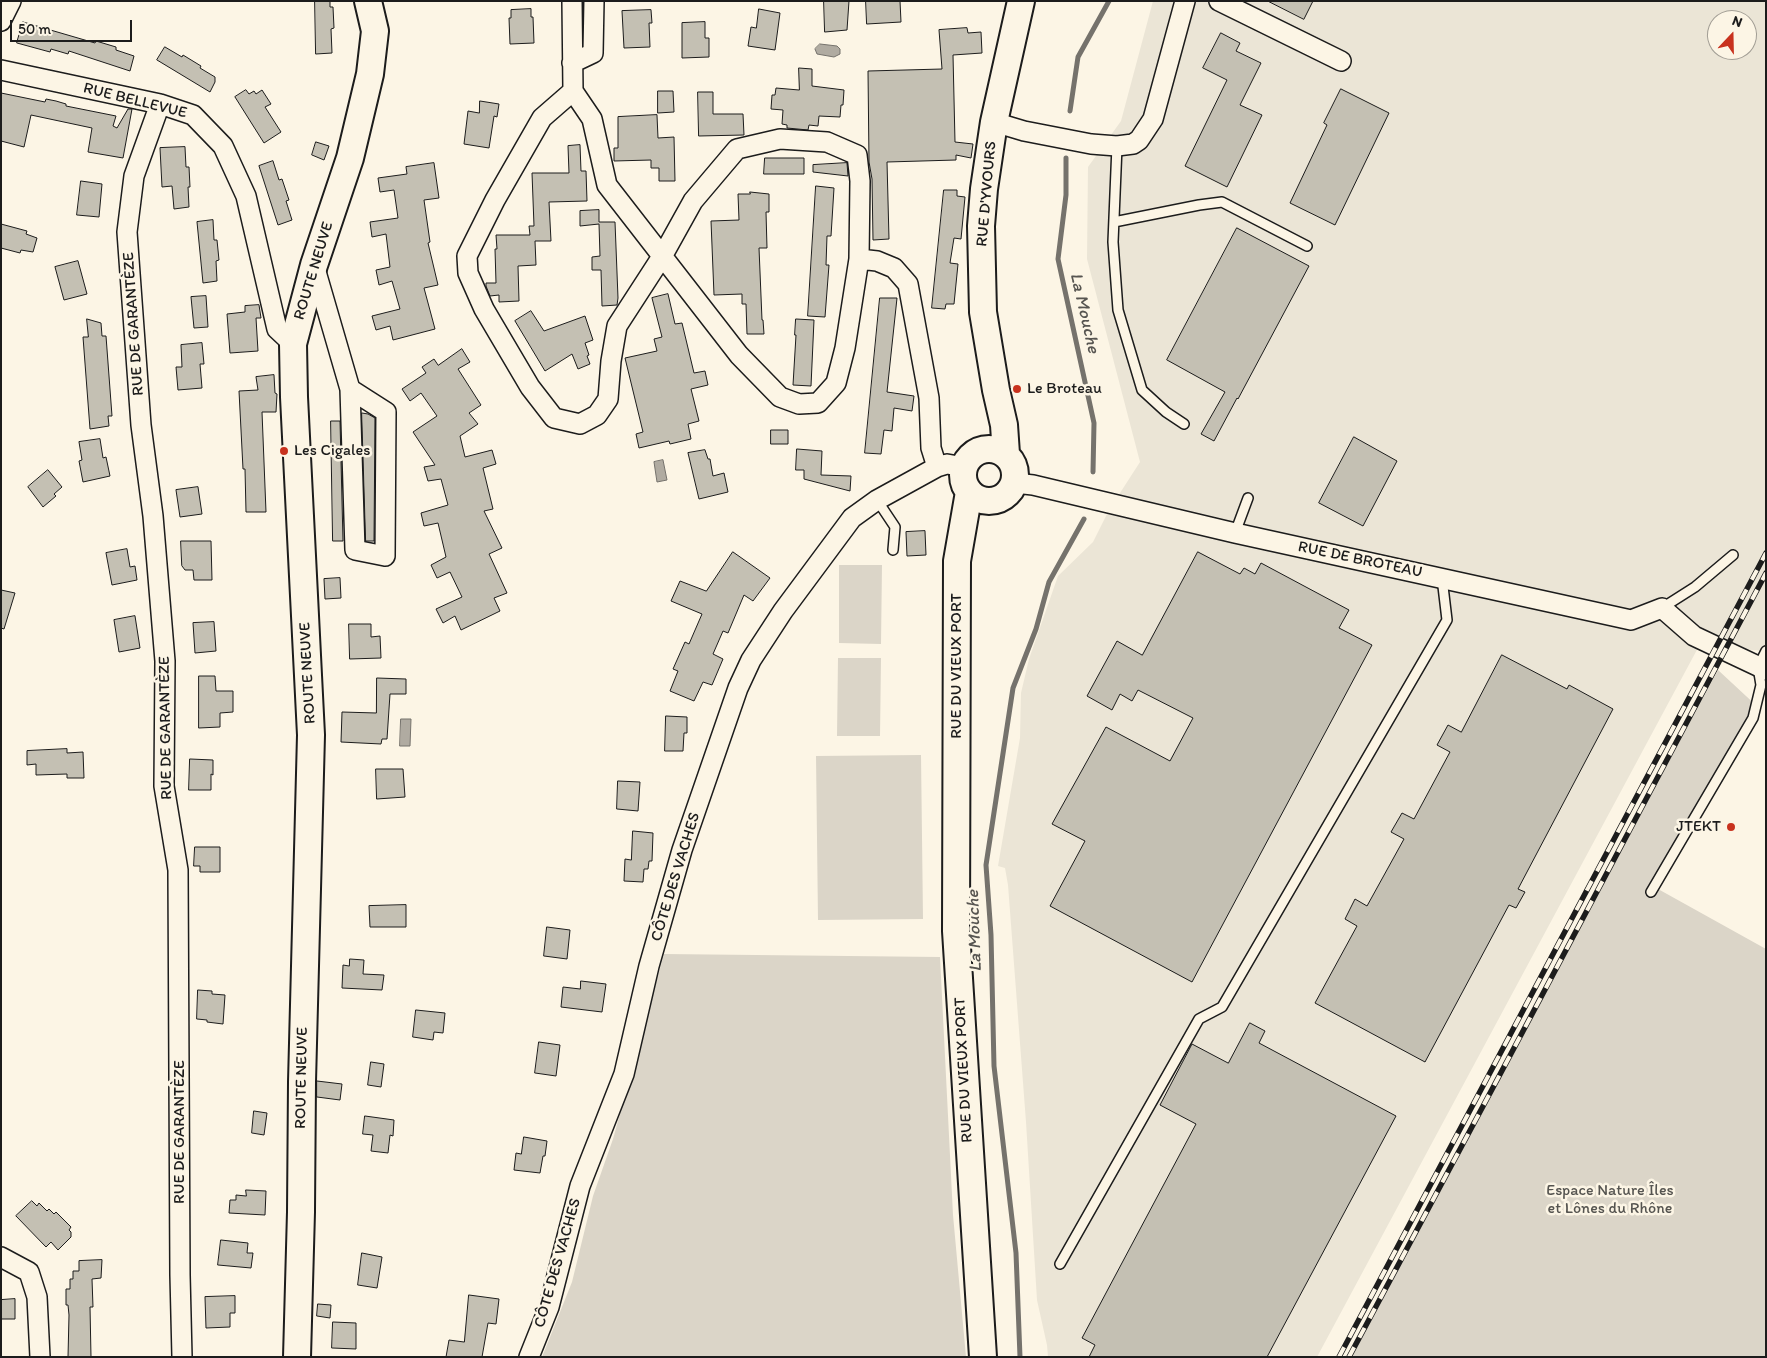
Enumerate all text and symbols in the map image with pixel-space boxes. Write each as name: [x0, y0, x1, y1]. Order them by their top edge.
scale bar: [12, 10, 135, 42]
north arrow: [1707, 10, 1757, 60]
text: N: [1730, 12, 1745, 31]
text: 50 m: [18, 20, 51, 38]
street label: RUE BELLEVUE: [81, 79, 189, 123]
street label: RUE D'YVOURS: [973, 140, 1001, 248]
street label: ROUTE NEUVE: [290, 219, 338, 323]
street label: RUE DE GARANTÈZE: [119, 252, 149, 396]
water label: La Mouche: [1064, 271, 1104, 355]
place label: Le Broteau: [1027, 379, 1102, 399]
marker: Le Broteau: [1011, 383, 1023, 395]
place label: Les Cigales: [294, 441, 370, 461]
marker: Les Cigales: [278, 445, 290, 457]
street label: RUE DE BROTEAU: [1296, 537, 1424, 583]
street label: RUE DU VIEUX PORT: [947, 593, 967, 739]
street label: ROUTE NEUVE: [296, 622, 320, 724]
street label: RUE DE GARANTÈZE: [155, 656, 177, 800]
street label: CÔTE DES VACHES: [647, 810, 705, 944]
place label: JTEKT: [1676, 817, 1721, 837]
marker: JTEKT: [1725, 821, 1737, 833]
water label: La Mouche: [963, 890, 987, 972]
street label: RUE DU VIEUX PORT: [951, 997, 977, 1143]
street label: ROUTE NEUVE: [292, 1027, 312, 1129]
street label: RUE DE GARANTÈZE: [170, 1060, 190, 1204]
park label: Espace Nature Îles et Lônes du Rhône: [1546, 1181, 1674, 1219]
street label: CÔTE DES VACHES: [530, 1196, 586, 1330]

